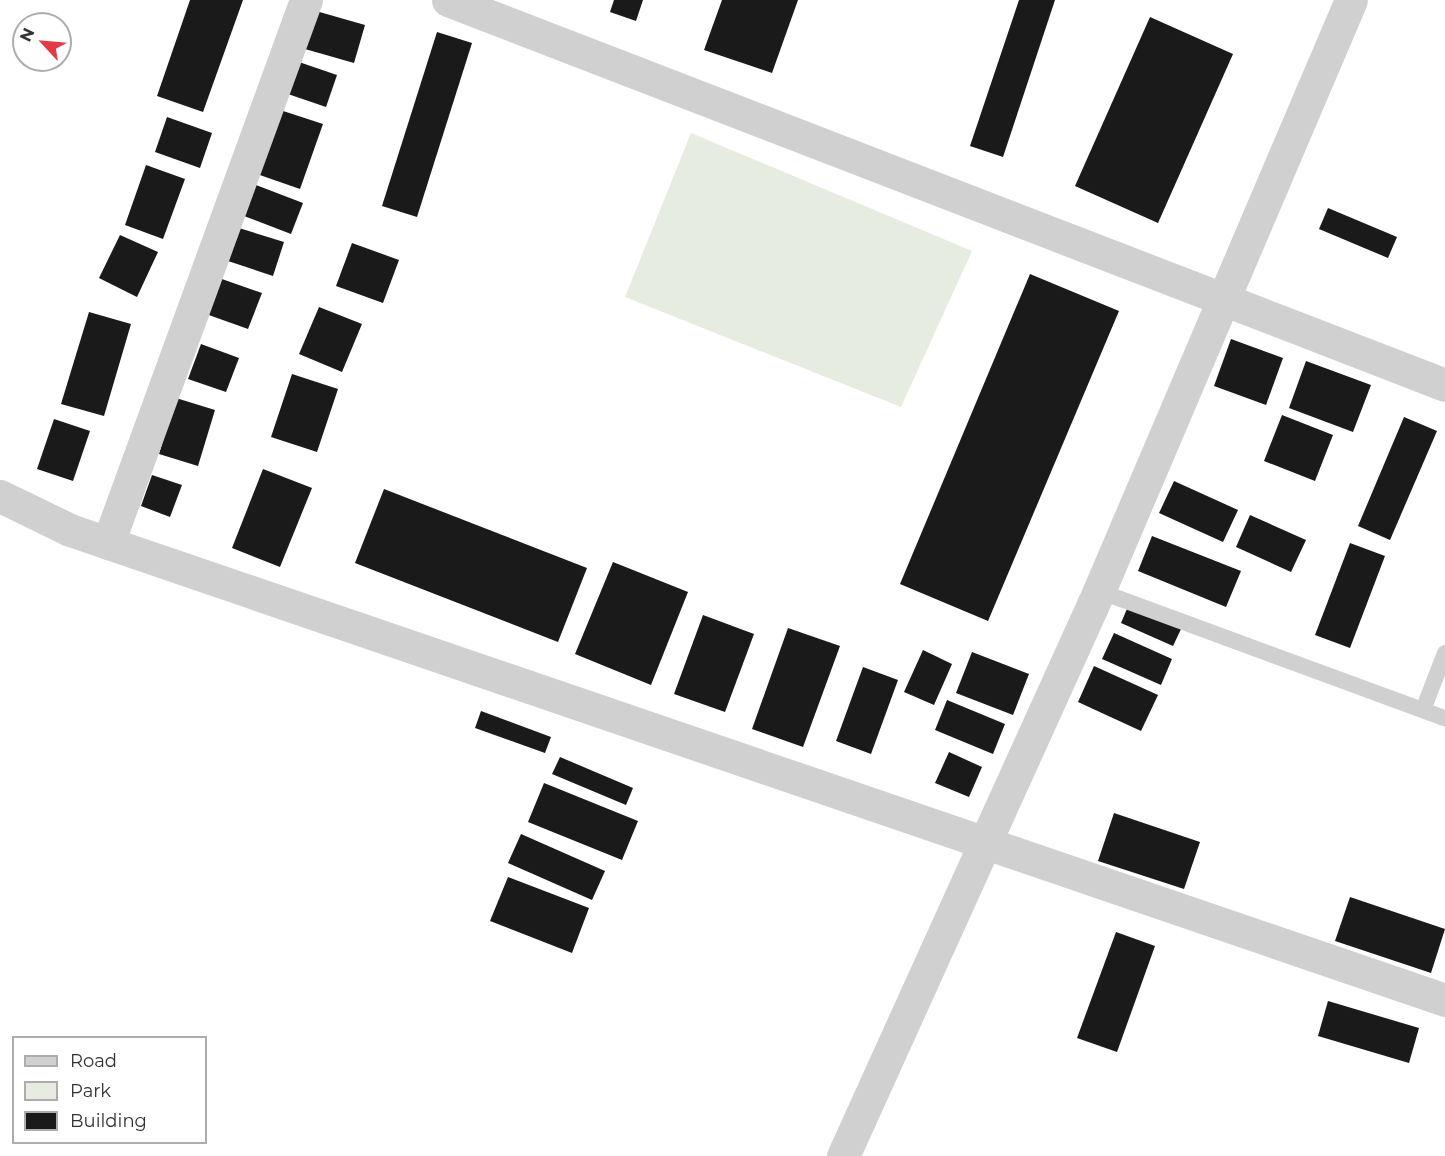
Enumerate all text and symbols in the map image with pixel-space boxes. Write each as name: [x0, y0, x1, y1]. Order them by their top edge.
north arrow: [12, 12, 72, 72]
text: N: [16, 25, 39, 45]
legend: [12, 1036, 207, 1144]
text: Road: [70, 1050, 117, 1072]
text: Park: [70, 1080, 111, 1102]
text: Building: [70, 1110, 147, 1132]

